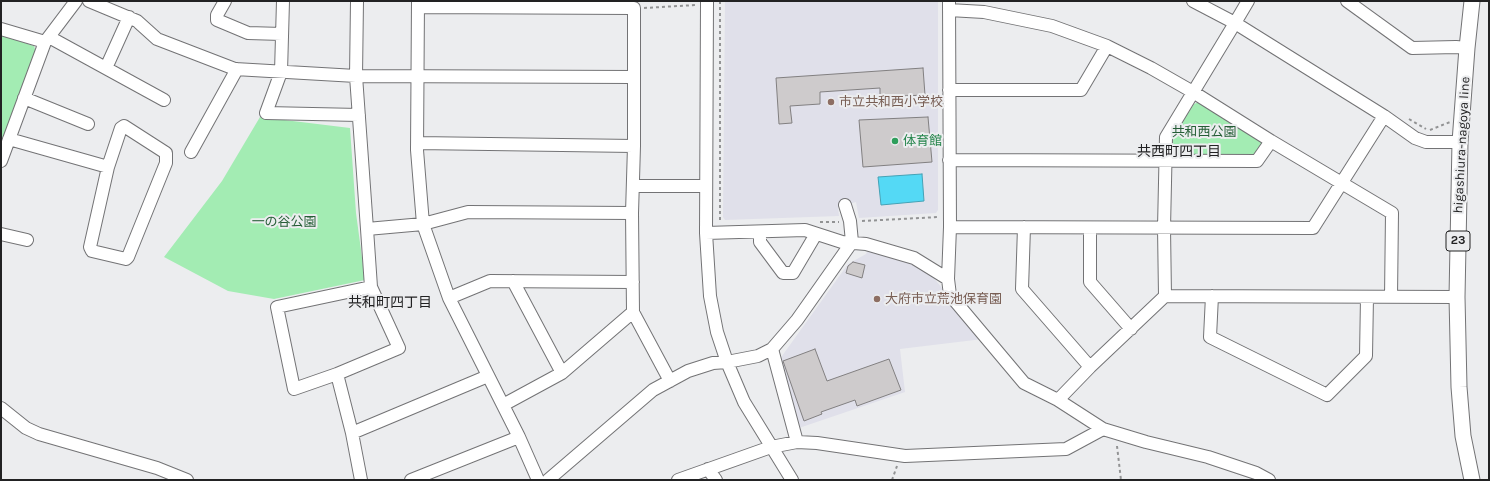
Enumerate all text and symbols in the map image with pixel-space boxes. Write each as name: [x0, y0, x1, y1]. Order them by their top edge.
street label: higashiura-nagoya line: [1451, 76, 1473, 214]
place label: 市立共和西小学校: [839, 94, 943, 110]
marker: 市立共和西小学校: [826, 97, 836, 107]
park label: 共和西公園: [1172, 124, 1236, 140]
place label: 体育館: [903, 133, 942, 149]
marker: 体育館: [890, 136, 900, 146]
district label: 共西町四丁目: [1137, 144, 1221, 160]
park label: 一の谷公園: [252, 214, 316, 230]
road number: 23: [1446, 231, 1470, 251]
place label: 大府市立荒池保育園: [885, 291, 1002, 307]
marker: 大府市立荒池保育園: [872, 294, 882, 304]
district label: 共和町四丁目: [348, 295, 432, 311]

